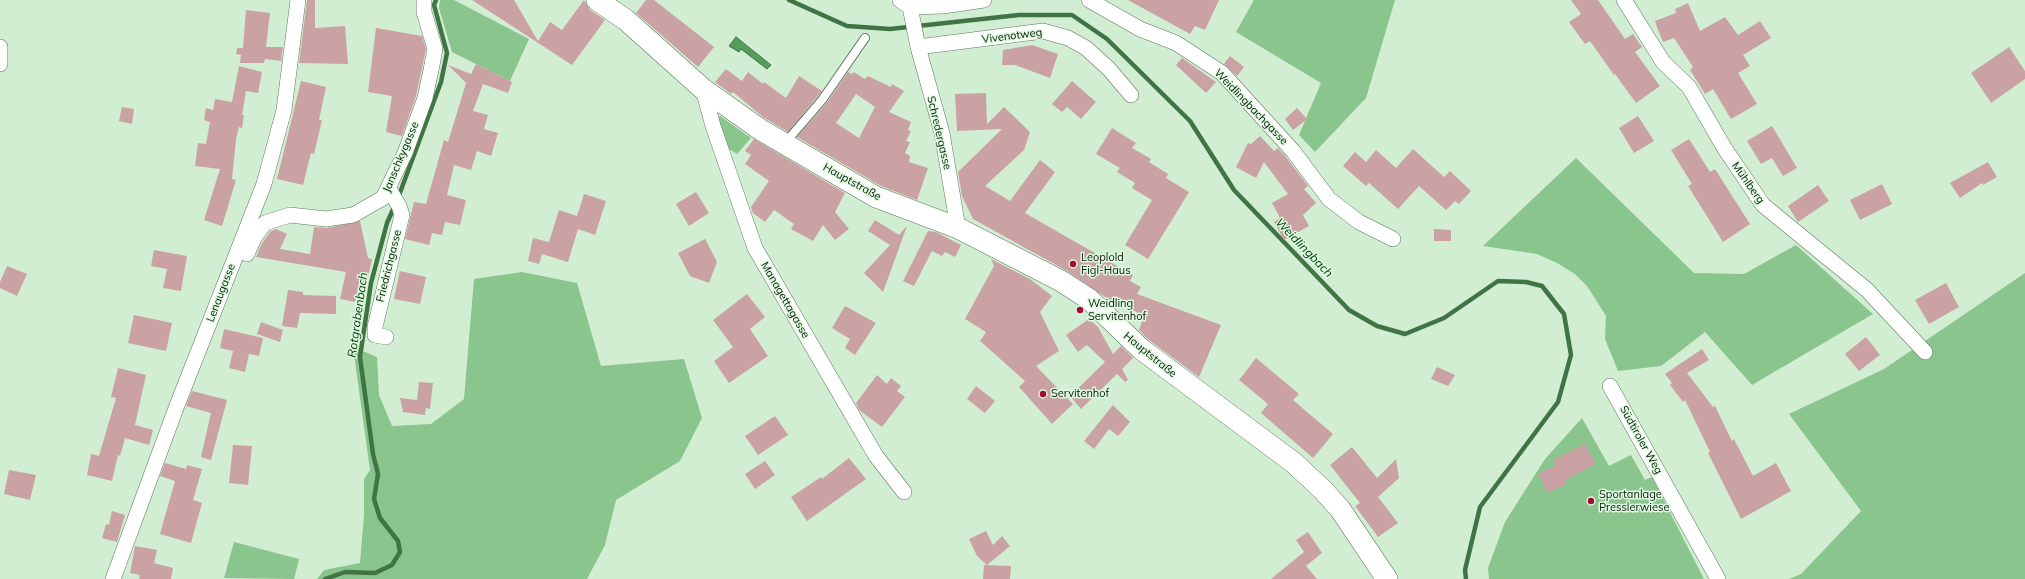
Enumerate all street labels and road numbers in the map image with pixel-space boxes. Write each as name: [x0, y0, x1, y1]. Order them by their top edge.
street label: Vivenotweg: [981, 26, 1043, 46]
street label: Weidlingbachgasse: [1211, 66, 1291, 148]
street label: Schredergasse: [924, 95, 954, 171]
street label: Janschkygasse: [380, 120, 422, 194]
street label: Mühlberg: [1729, 160, 1767, 206]
street label: Hauptstraße: [821, 161, 883, 203]
street label: Friedrichgasse: [374, 229, 404, 303]
street label: Managettagasse: [758, 259, 812, 341]
street label: Lenaugasse: [204, 262, 238, 324]
street label: Hauptstraße: [1121, 330, 1179, 380]
street label: Südtiroler Weg: [1617, 404, 1665, 476]

